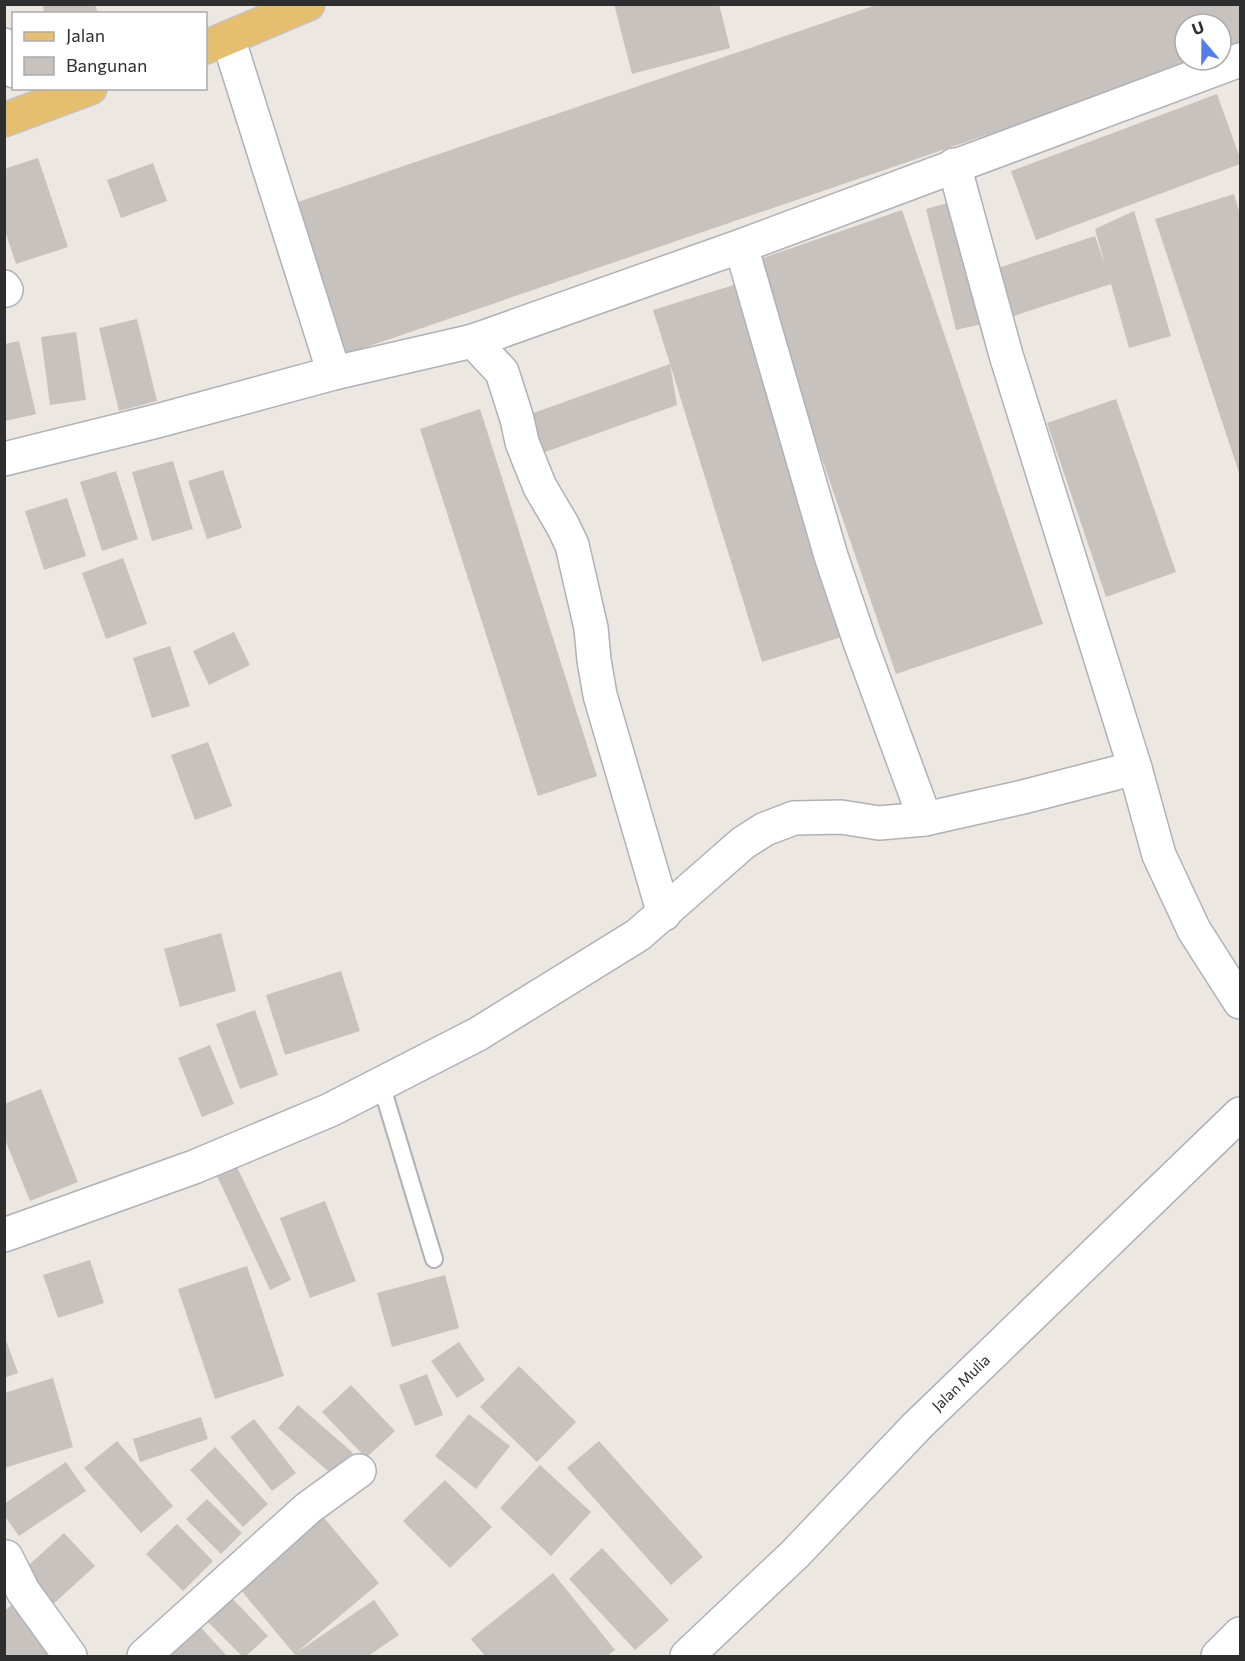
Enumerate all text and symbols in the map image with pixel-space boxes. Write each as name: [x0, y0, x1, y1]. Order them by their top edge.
legend: [12, 12, 207, 90]
north arrow: [1173, 12, 1233, 72]
text: U: [1189, 17, 1206, 38]
text: Jalan: [66, 24, 105, 46]
text: Bangunan: [66, 54, 147, 76]
street label: Jalan Mulia: [928, 1350, 993, 1415]

